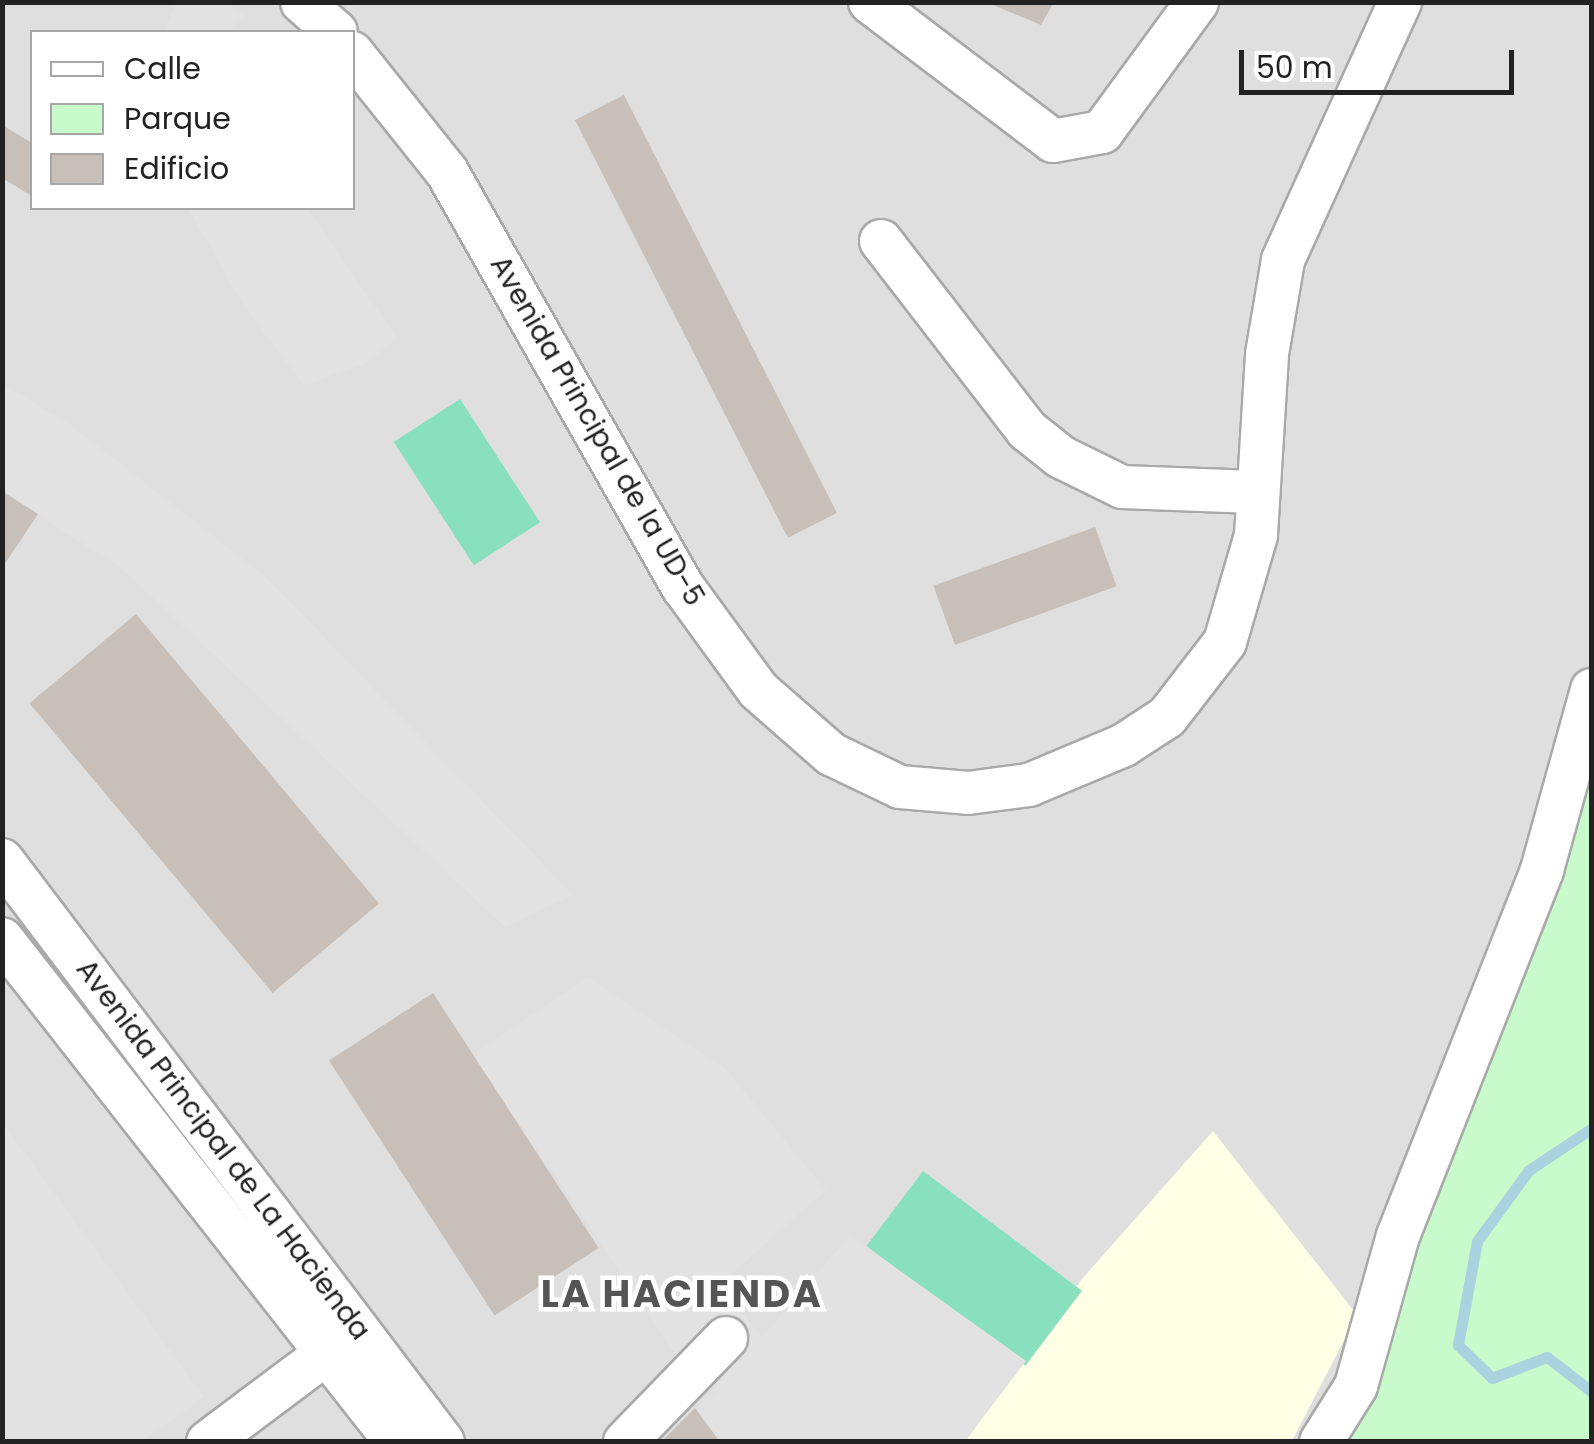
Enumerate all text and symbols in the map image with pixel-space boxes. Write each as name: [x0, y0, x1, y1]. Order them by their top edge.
legend: [30, 30, 355, 210]
scale bar: [1244, 30, 1519, 92]
text: 50 m: [1256, 46, 1333, 89]
text: Calle: [124, 47, 201, 90]
text: Parque: [124, 97, 231, 140]
text: Edificio: [124, 147, 229, 190]
street label: Avenida Principal de la UD-5: [483, 250, 711, 612]
street label: Avenida Principal de La Hacienda: [69, 953, 377, 1347]
district label: LA HACIENDA: [541, 1271, 823, 1317]

